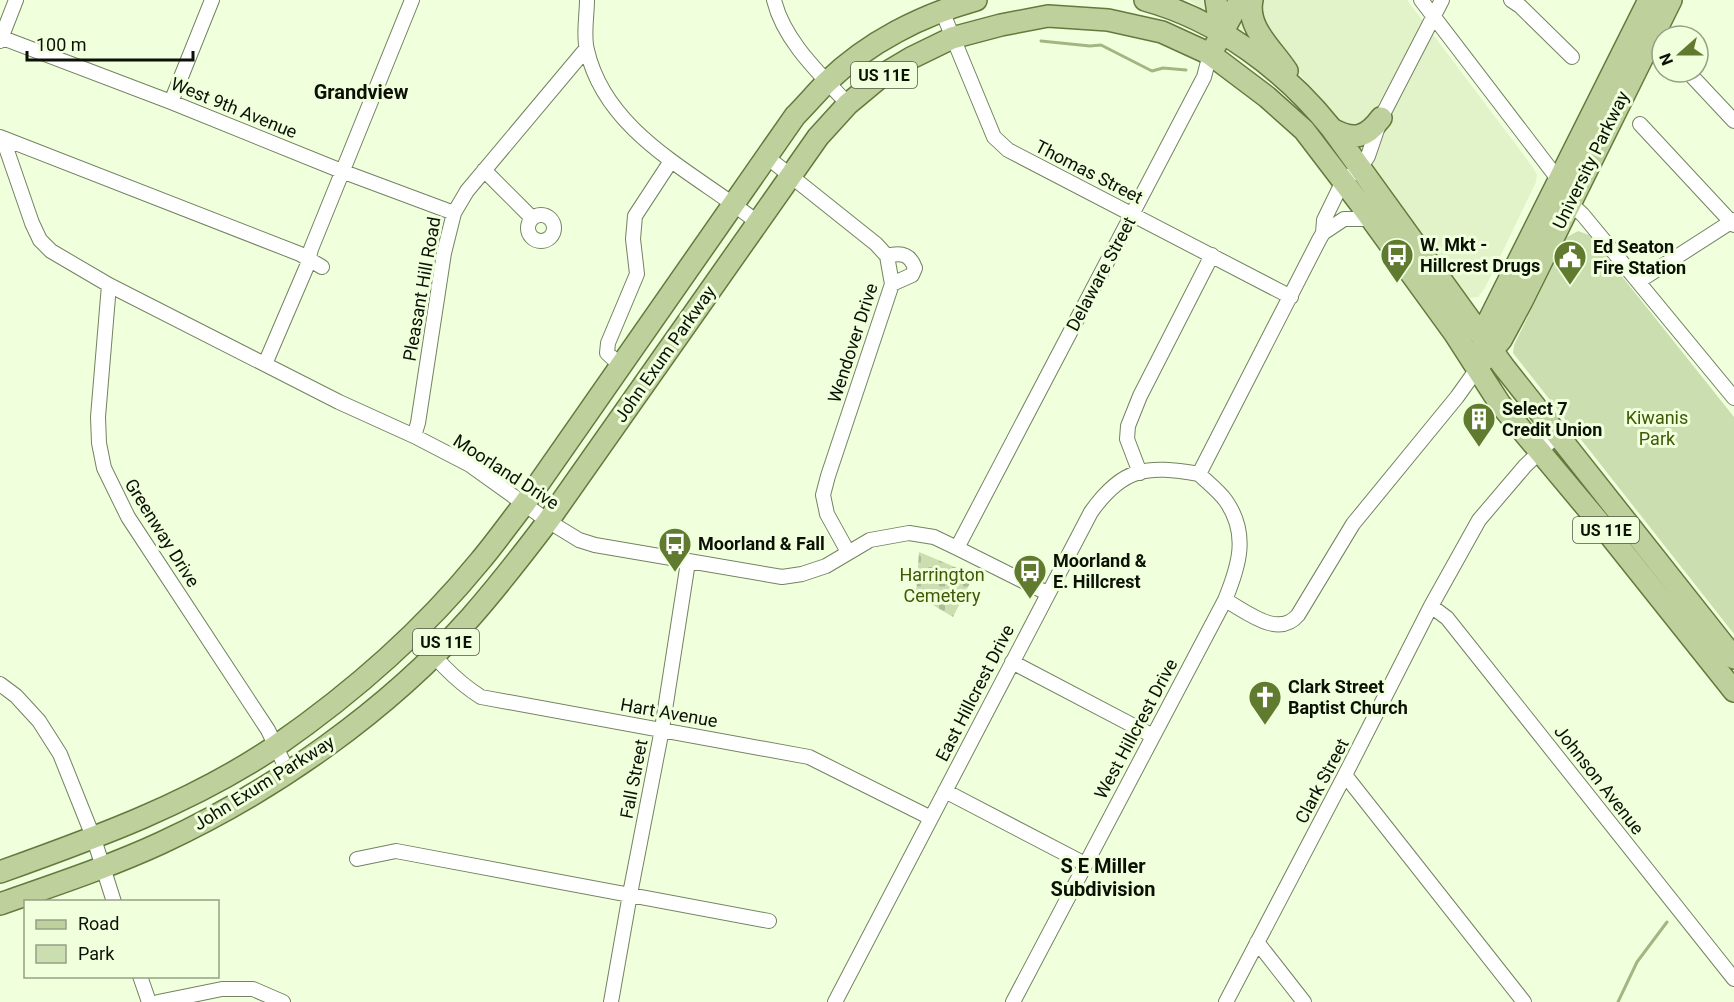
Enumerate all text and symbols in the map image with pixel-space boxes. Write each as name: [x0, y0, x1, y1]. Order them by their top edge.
scale bar: [27, 24, 194, 62]
north arrow: [1650, 24, 1710, 84]
text: 100 m: [36, 34, 87, 55]
text: N: [1656, 51, 1677, 68]
road number: US 11E: [851, 62, 917, 88]
street label: West 9th Avenue: [168, 73, 300, 142]
district label: Grandview: [314, 80, 409, 104]
street label: University Parkway: [1548, 87, 1633, 232]
street label: Thomas Street: [1032, 135, 1147, 208]
street label: Delaware Street: [1062, 213, 1140, 334]
street label: Pleasant Hill Road: [398, 215, 445, 363]
place label: W. Mkt - Hillcrest Drugs: [1420, 234, 1540, 276]
place label: Ed Seaton Fire Station: [1593, 236, 1686, 278]
bus stop icon: W. Mkt - Hillcrest Drugs: [1379, 237, 1415, 284]
public building icon: Ed Seaton Fire Station: [1552, 239, 1588, 286]
street label: Wendover Drive: [823, 280, 882, 405]
street label: John Exum Parkway: [610, 281, 720, 426]
place label: Select 7 Credit Union: [1502, 398, 1602, 440]
building icon: Select 7 Credit Union: [1461, 401, 1497, 448]
park label: Kiwanis Park: [1626, 407, 1688, 449]
street label: Moorland Drive: [450, 430, 563, 513]
street label: Greenway Drive: [121, 475, 204, 591]
road number: US 11E: [1573, 517, 1639, 543]
bus stop icon: Moorland & Fall: [657, 526, 693, 573]
place label: Moorland & Fall: [698, 533, 825, 554]
place label: Moorland & E. Hillcrest: [1053, 550, 1147, 592]
bus stop icon: Moorland & E. Hillcrest: [1012, 553, 1048, 600]
park label: Harrington Cemetery: [899, 564, 985, 606]
street label: East Hillcrest Drive: [931, 621, 1018, 765]
road number: US 11E: [413, 629, 479, 655]
street label: West Hillcrest Drive: [1090, 655, 1181, 802]
place label: Clark Street Baptist Church: [1288, 676, 1408, 718]
church icon: Clark Street Baptist Church: [1247, 679, 1283, 726]
street label: Hart Avenue: [619, 694, 719, 731]
street label: Johnson Avenue: [1550, 721, 1649, 839]
street label: John Exum Parkway: [190, 731, 338, 834]
street label: Clark Street: [1290, 735, 1353, 827]
street label: Fall Street: [616, 737, 651, 820]
district label: S E Miller Subdivision: [1051, 854, 1155, 901]
legend: [24, 900, 219, 978]
text: Road: [78, 913, 119, 934]
text: Park: [78, 943, 115, 964]

